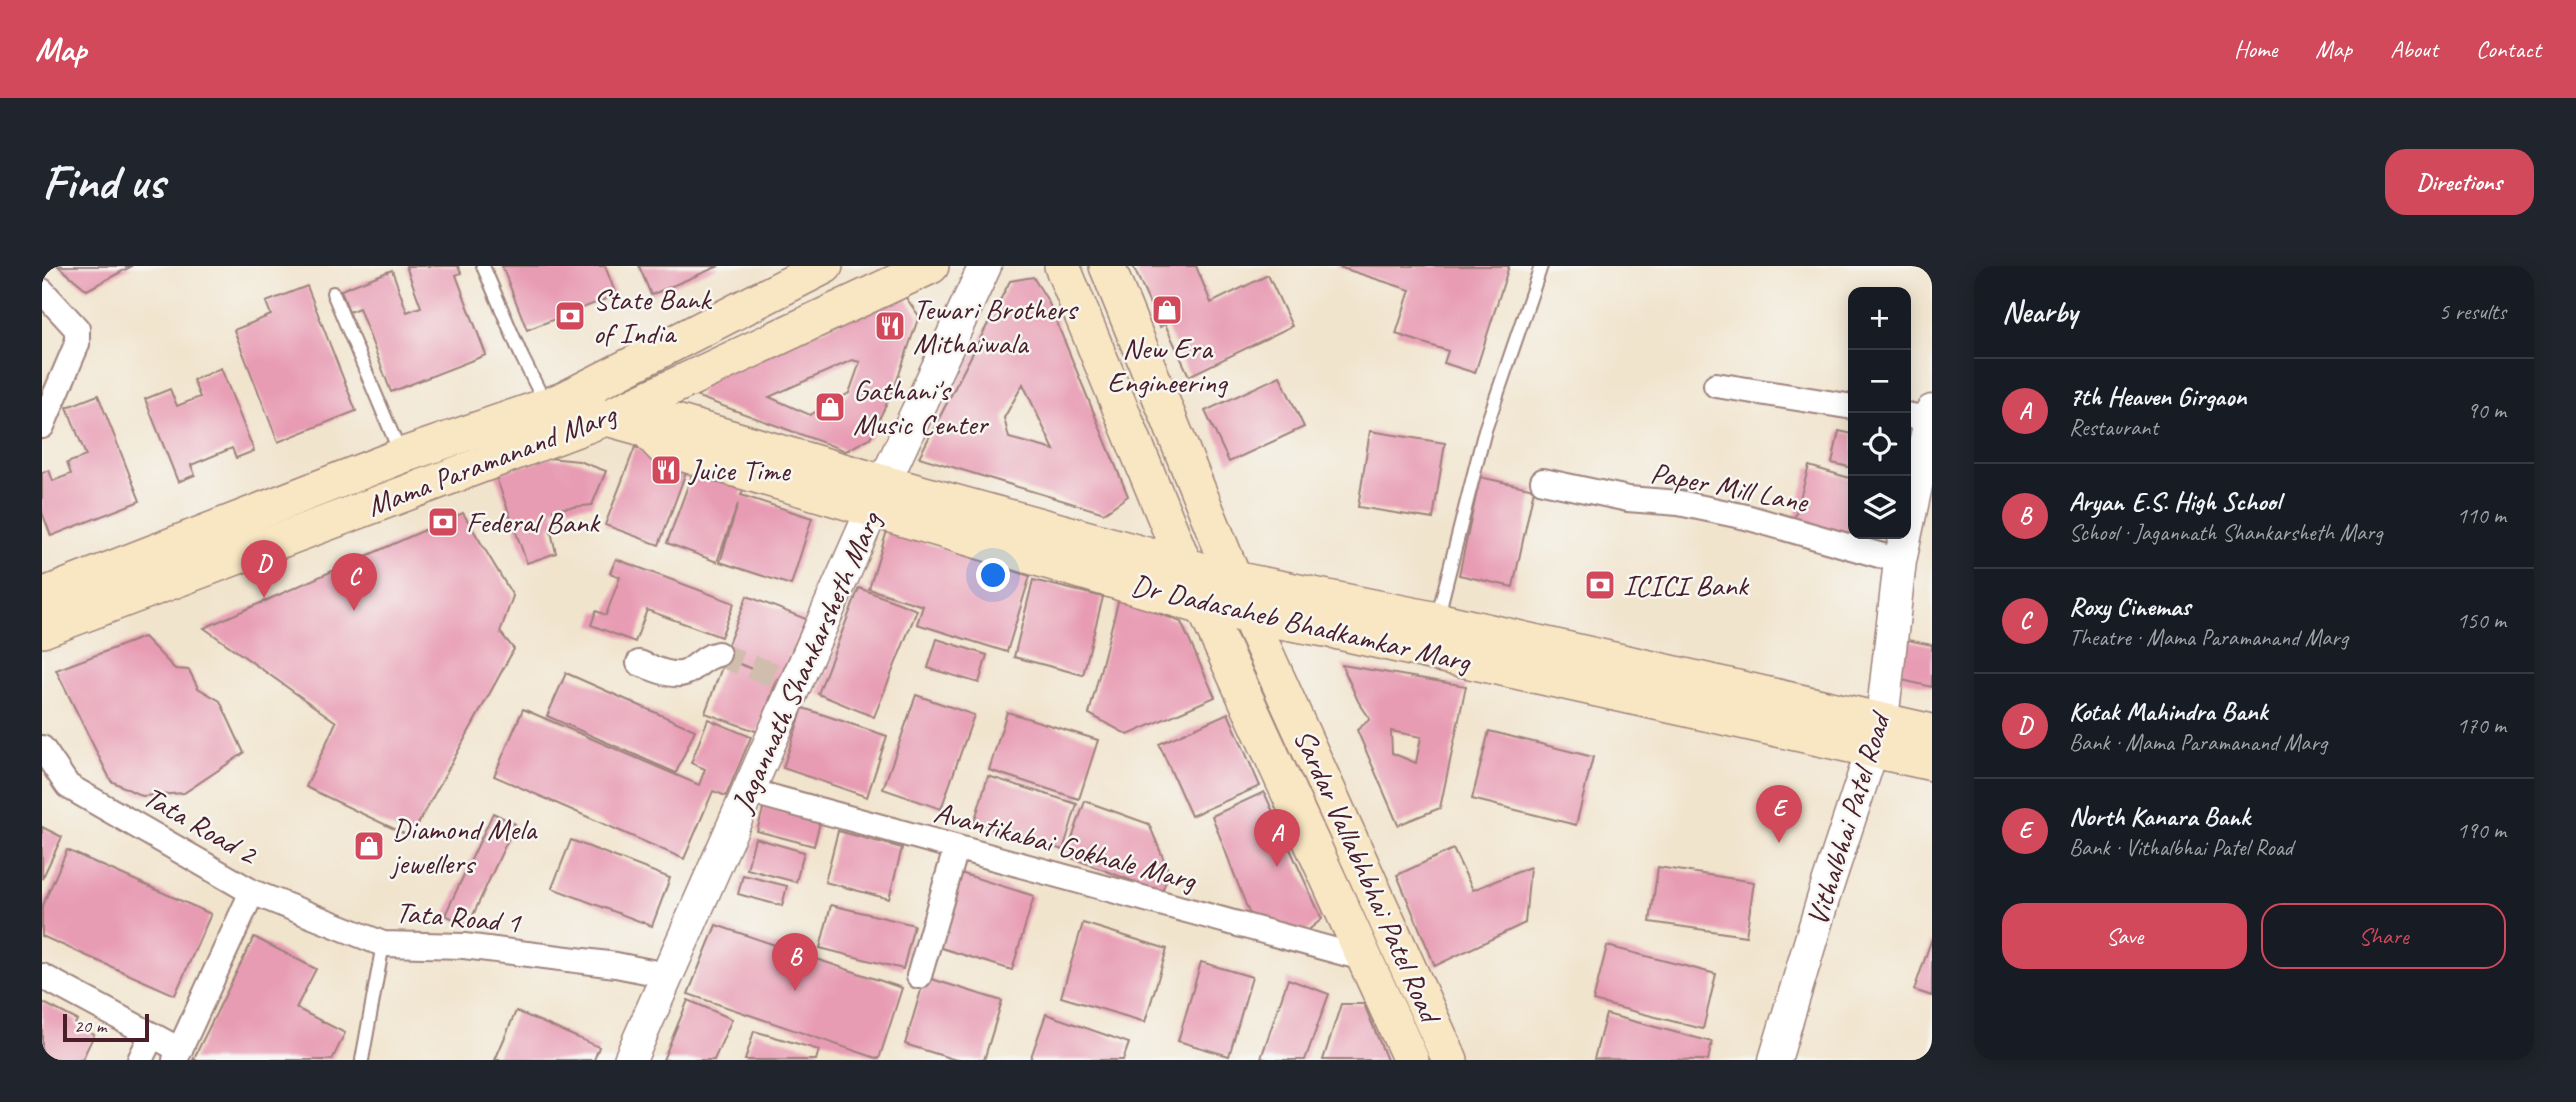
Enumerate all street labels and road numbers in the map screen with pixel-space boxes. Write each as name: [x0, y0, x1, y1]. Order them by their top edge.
street label: Mama Paramanand Marg: [361, 394, 623, 525]
street label: Paper Mill Lane: [1647, 453, 1813, 521]
street label: Jagannath Shankarsheth Marg: [722, 504, 890, 820]
street label: Dr Dadasaheb Bhadkamkar Marg: [1128, 565, 1476, 681]
street label: Vithalbhai Patel Road: [1798, 706, 1899, 930]
street label: Sardar Vallabhbhai Patel Road: [1285, 723, 1450, 1031]
street label: Tata Road 2: [137, 777, 266, 874]
street label: Avantikabai Gokhale Marg: [930, 793, 1201, 900]
street label: Tata Road 1: [394, 893, 523, 941]

